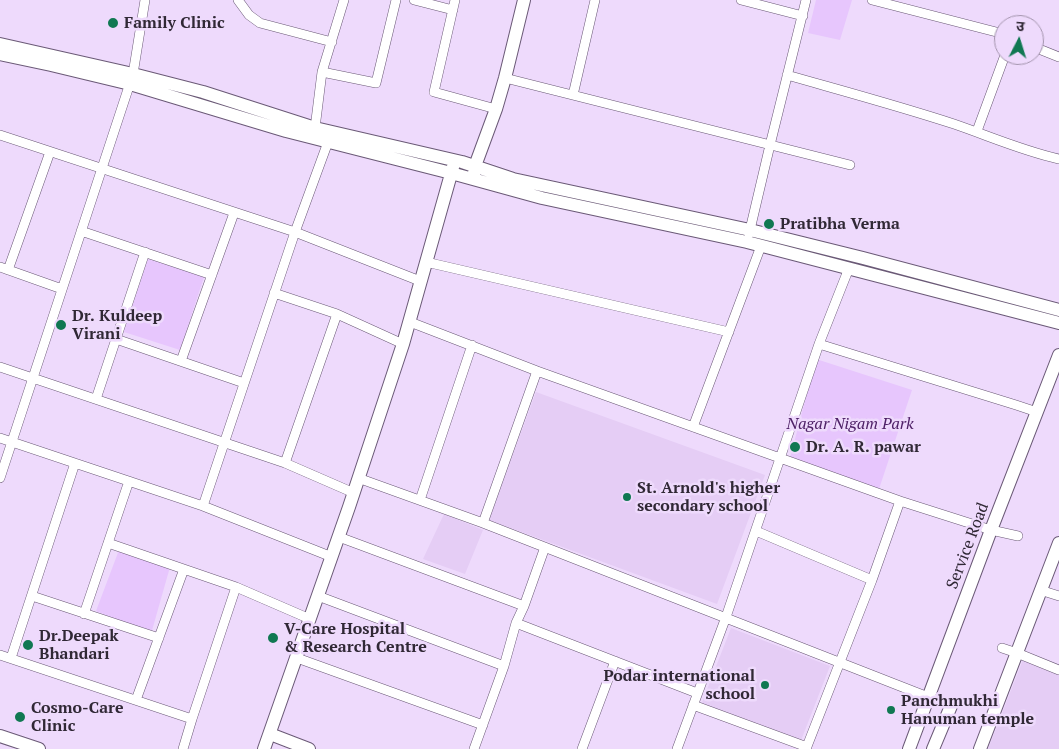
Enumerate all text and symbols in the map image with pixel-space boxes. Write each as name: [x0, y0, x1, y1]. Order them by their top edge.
place label: Family Clinic: [124, 13, 225, 33]
north arrow: [994, 15, 1044, 65]
marker: Family Clinic: [106, 16, 120, 30]
text: उ: [1015, 16, 1025, 35]
place label: Pratibha Verma: [780, 214, 900, 234]
marker: Pratibha Verma: [762, 217, 776, 231]
place label: Dr. Kuldeep Virani: [72, 306, 162, 344]
marker: Dr. Kuldeep Virani: [54, 318, 68, 332]
park label: Nagar Nigam Park: [786, 414, 914, 434]
place label: Dr. A. R. pawar: [806, 437, 921, 457]
marker: Dr. A. R. pawar: [788, 440, 802, 454]
place label: St. Arnold's higher secondary school: [637, 478, 780, 516]
marker: St. Arnold's higher secondary school: [621, 491, 633, 503]
street label: Service Road: [943, 500, 993, 592]
place label: V-Care Hospital & Research Centre: [284, 619, 427, 657]
place label: Dr.Deepak Bhandari: [39, 626, 119, 664]
marker: V-Care Hospital & Research Centre: [266, 631, 280, 645]
marker: Dr.Deepak Bhandari: [21, 638, 35, 652]
place label: Podar international school: [604, 666, 755, 704]
marker: Podar international school: [759, 679, 771, 691]
place label: Panchmukhi Hanuman temple: [901, 691, 1034, 729]
place label: Cosmo-Care Clinic: [31, 698, 124, 736]
marker: Panchmukhi Hanuman temple: [885, 704, 897, 716]
marker: Cosmo-Care Clinic: [13, 710, 27, 724]

